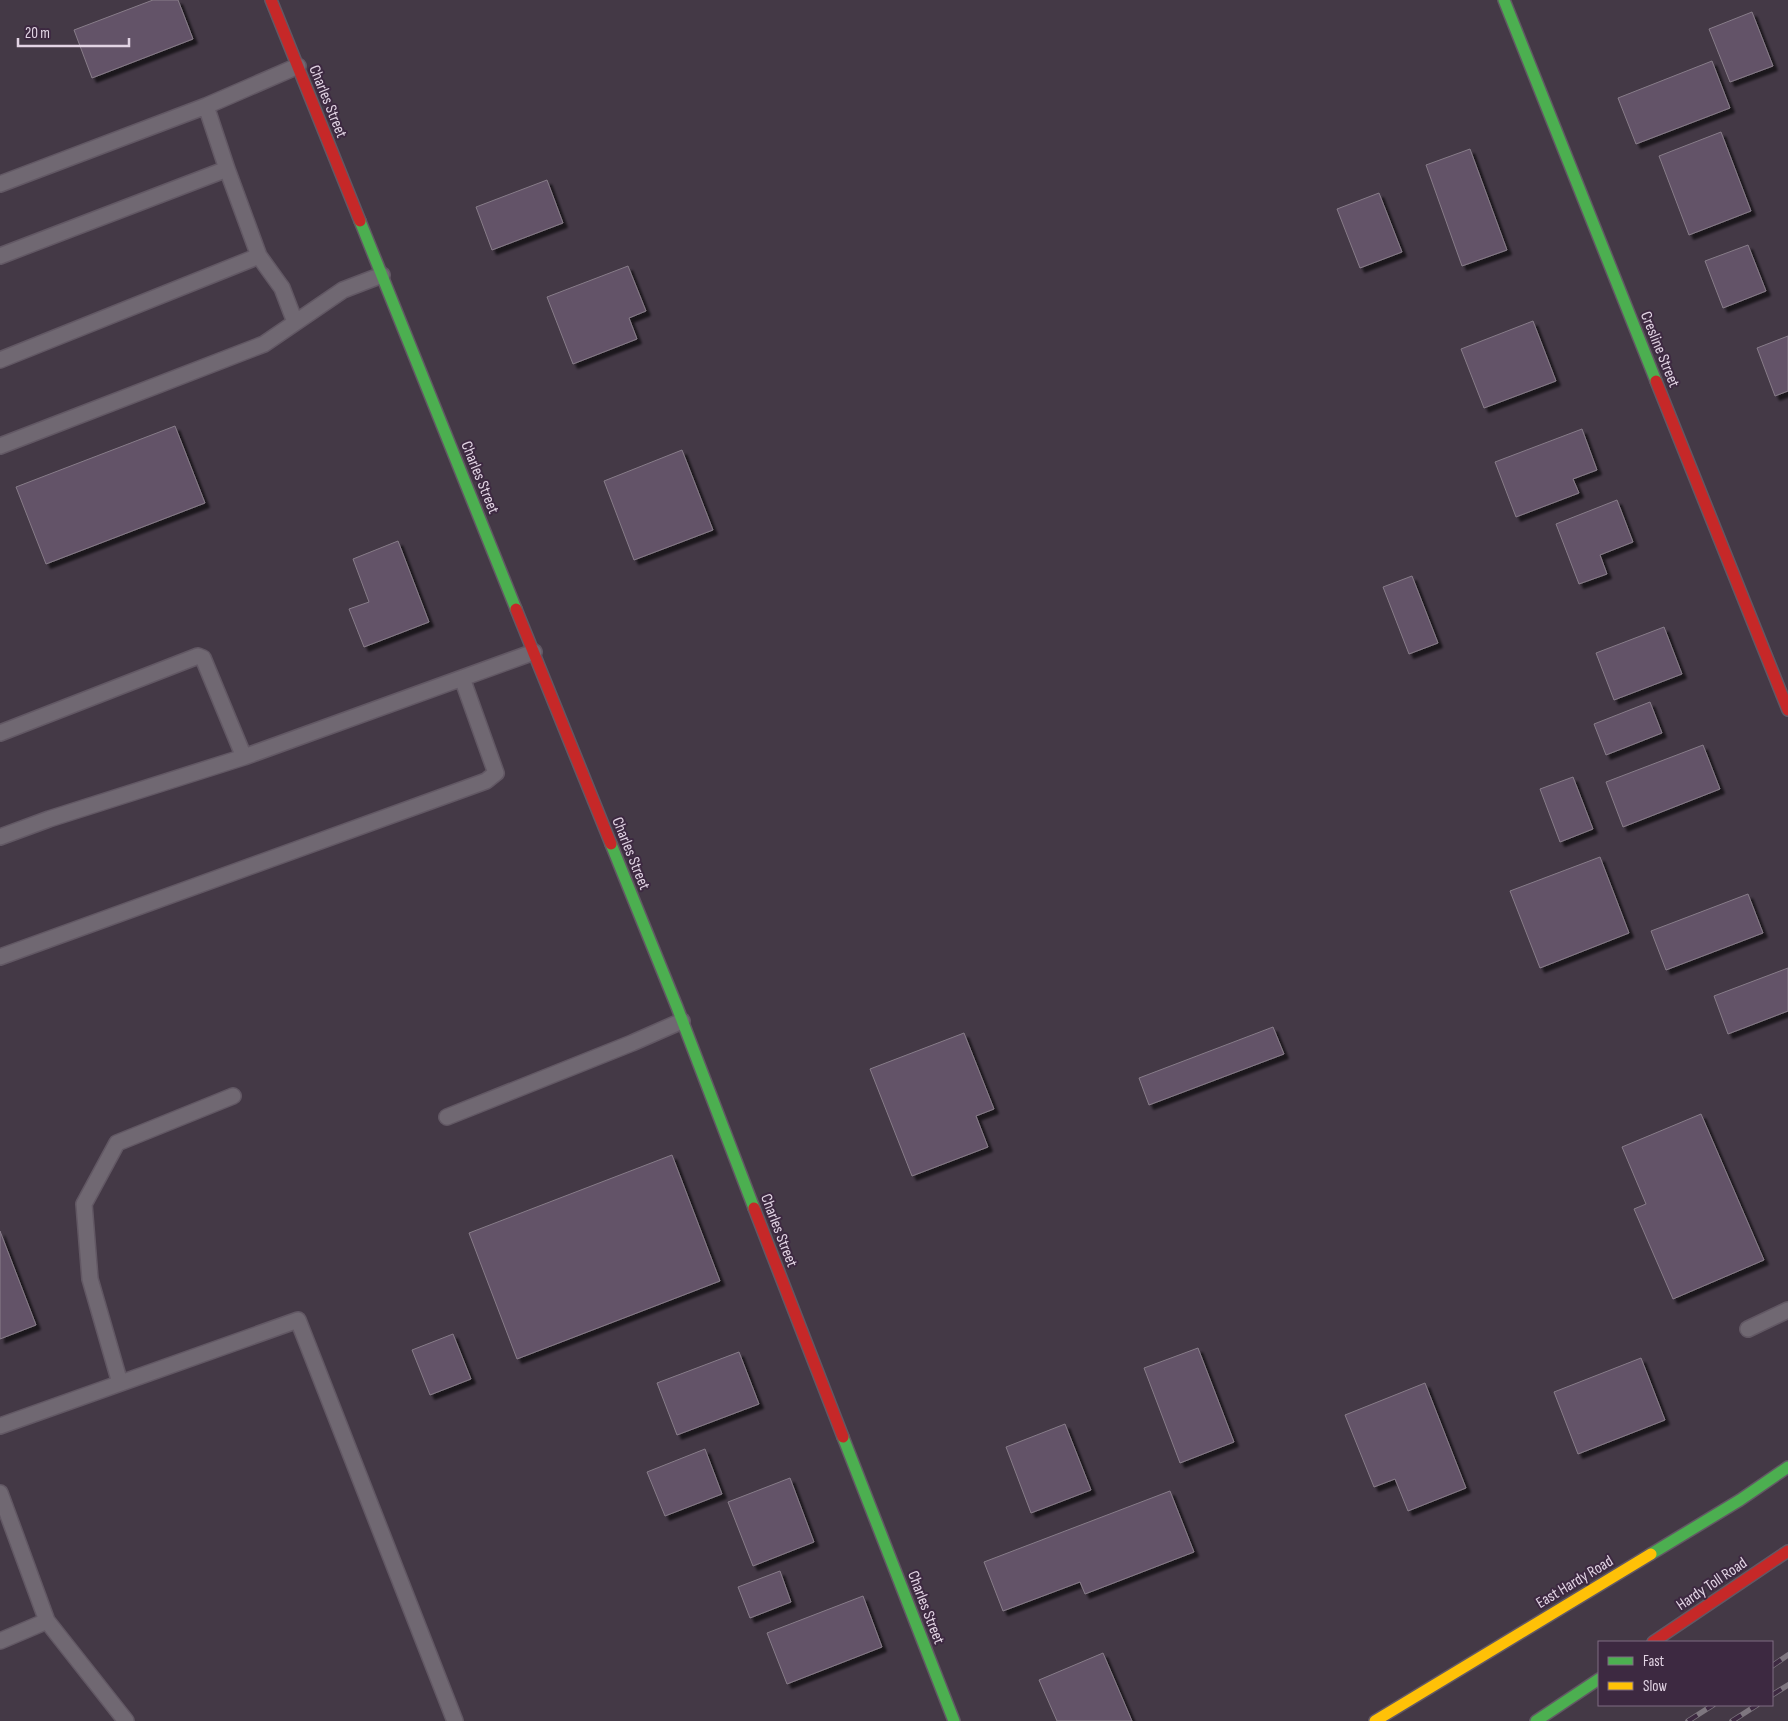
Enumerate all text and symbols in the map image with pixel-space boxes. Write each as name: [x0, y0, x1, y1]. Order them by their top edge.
scale bar: [18, 15, 129, 47]
text: 20 m: [25, 24, 50, 43]
street label: Charles Street: [304, 62, 351, 141]
street label: Cresline Street: [1636, 309, 1683, 390]
street label: Charles Street: [456, 438, 503, 517]
street label: Charles Street: [607, 814, 654, 893]
street label: Charles Street: [756, 1191, 801, 1270]
street label: East Hardy Road: [1533, 1552, 1617, 1613]
street label: Hardy Toll Road: [1673, 1554, 1751, 1615]
street label: Charles Street: [903, 1568, 948, 1647]
legend: [1598, 1641, 1773, 1706]
text: Fast: [1643, 1652, 1665, 1671]
text: Slow: [1643, 1677, 1667, 1696]

